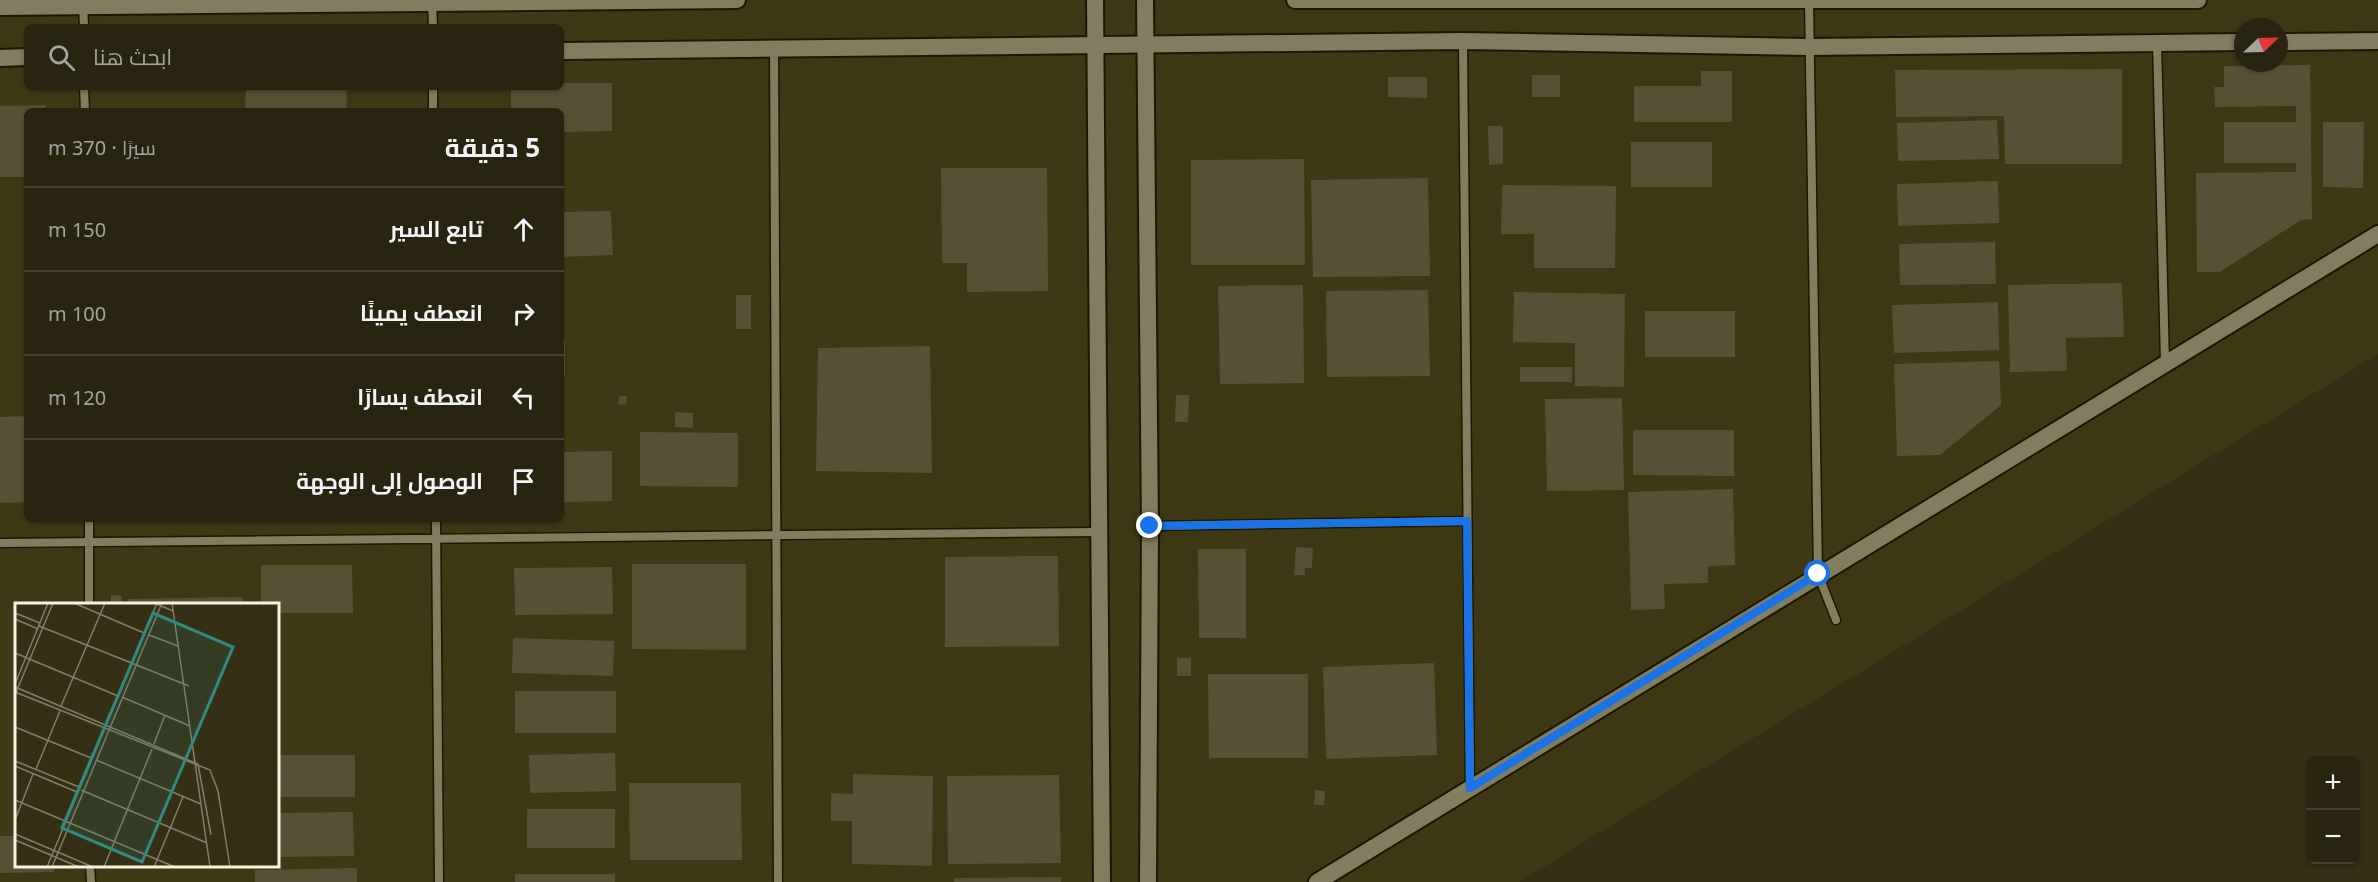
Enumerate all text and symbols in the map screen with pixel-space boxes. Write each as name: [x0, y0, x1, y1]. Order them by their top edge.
north arrow: [2234, 18, 2288, 72]
search box: [24, 24, 564, 90]
icon: search: [45, 41, 78, 74]
text: ابحث هنا: [93, 41, 172, 71]
text: 5 دقيقة: [445, 129, 540, 165]
text: سيرًا · 370 m: [48, 134, 156, 161]
text: تابع السير: [390, 213, 483, 243]
icon: ahead: [507, 213, 540, 246]
text: 150 m: [48, 216, 106, 243]
text: انعطف يمينًا: [360, 297, 483, 327]
icon: right: [507, 297, 540, 330]
text: 100 m: [48, 300, 106, 327]
text: انعطف يسارًا: [357, 381, 483, 411]
icon: left: [507, 381, 540, 414]
text: 120 m: [48, 384, 106, 411]
text: الوصول إلى الوجهة: [296, 465, 483, 495]
icon: arrive: [507, 465, 540, 498]
route end: [1136, 512, 1162, 538]
route start: [1804, 560, 1830, 586]
inset map: [15, 603, 279, 867]
map controls: [2306, 756, 2360, 864]
button: +: [2306, 756, 2360, 810]
button: −: [2306, 810, 2360, 864]

